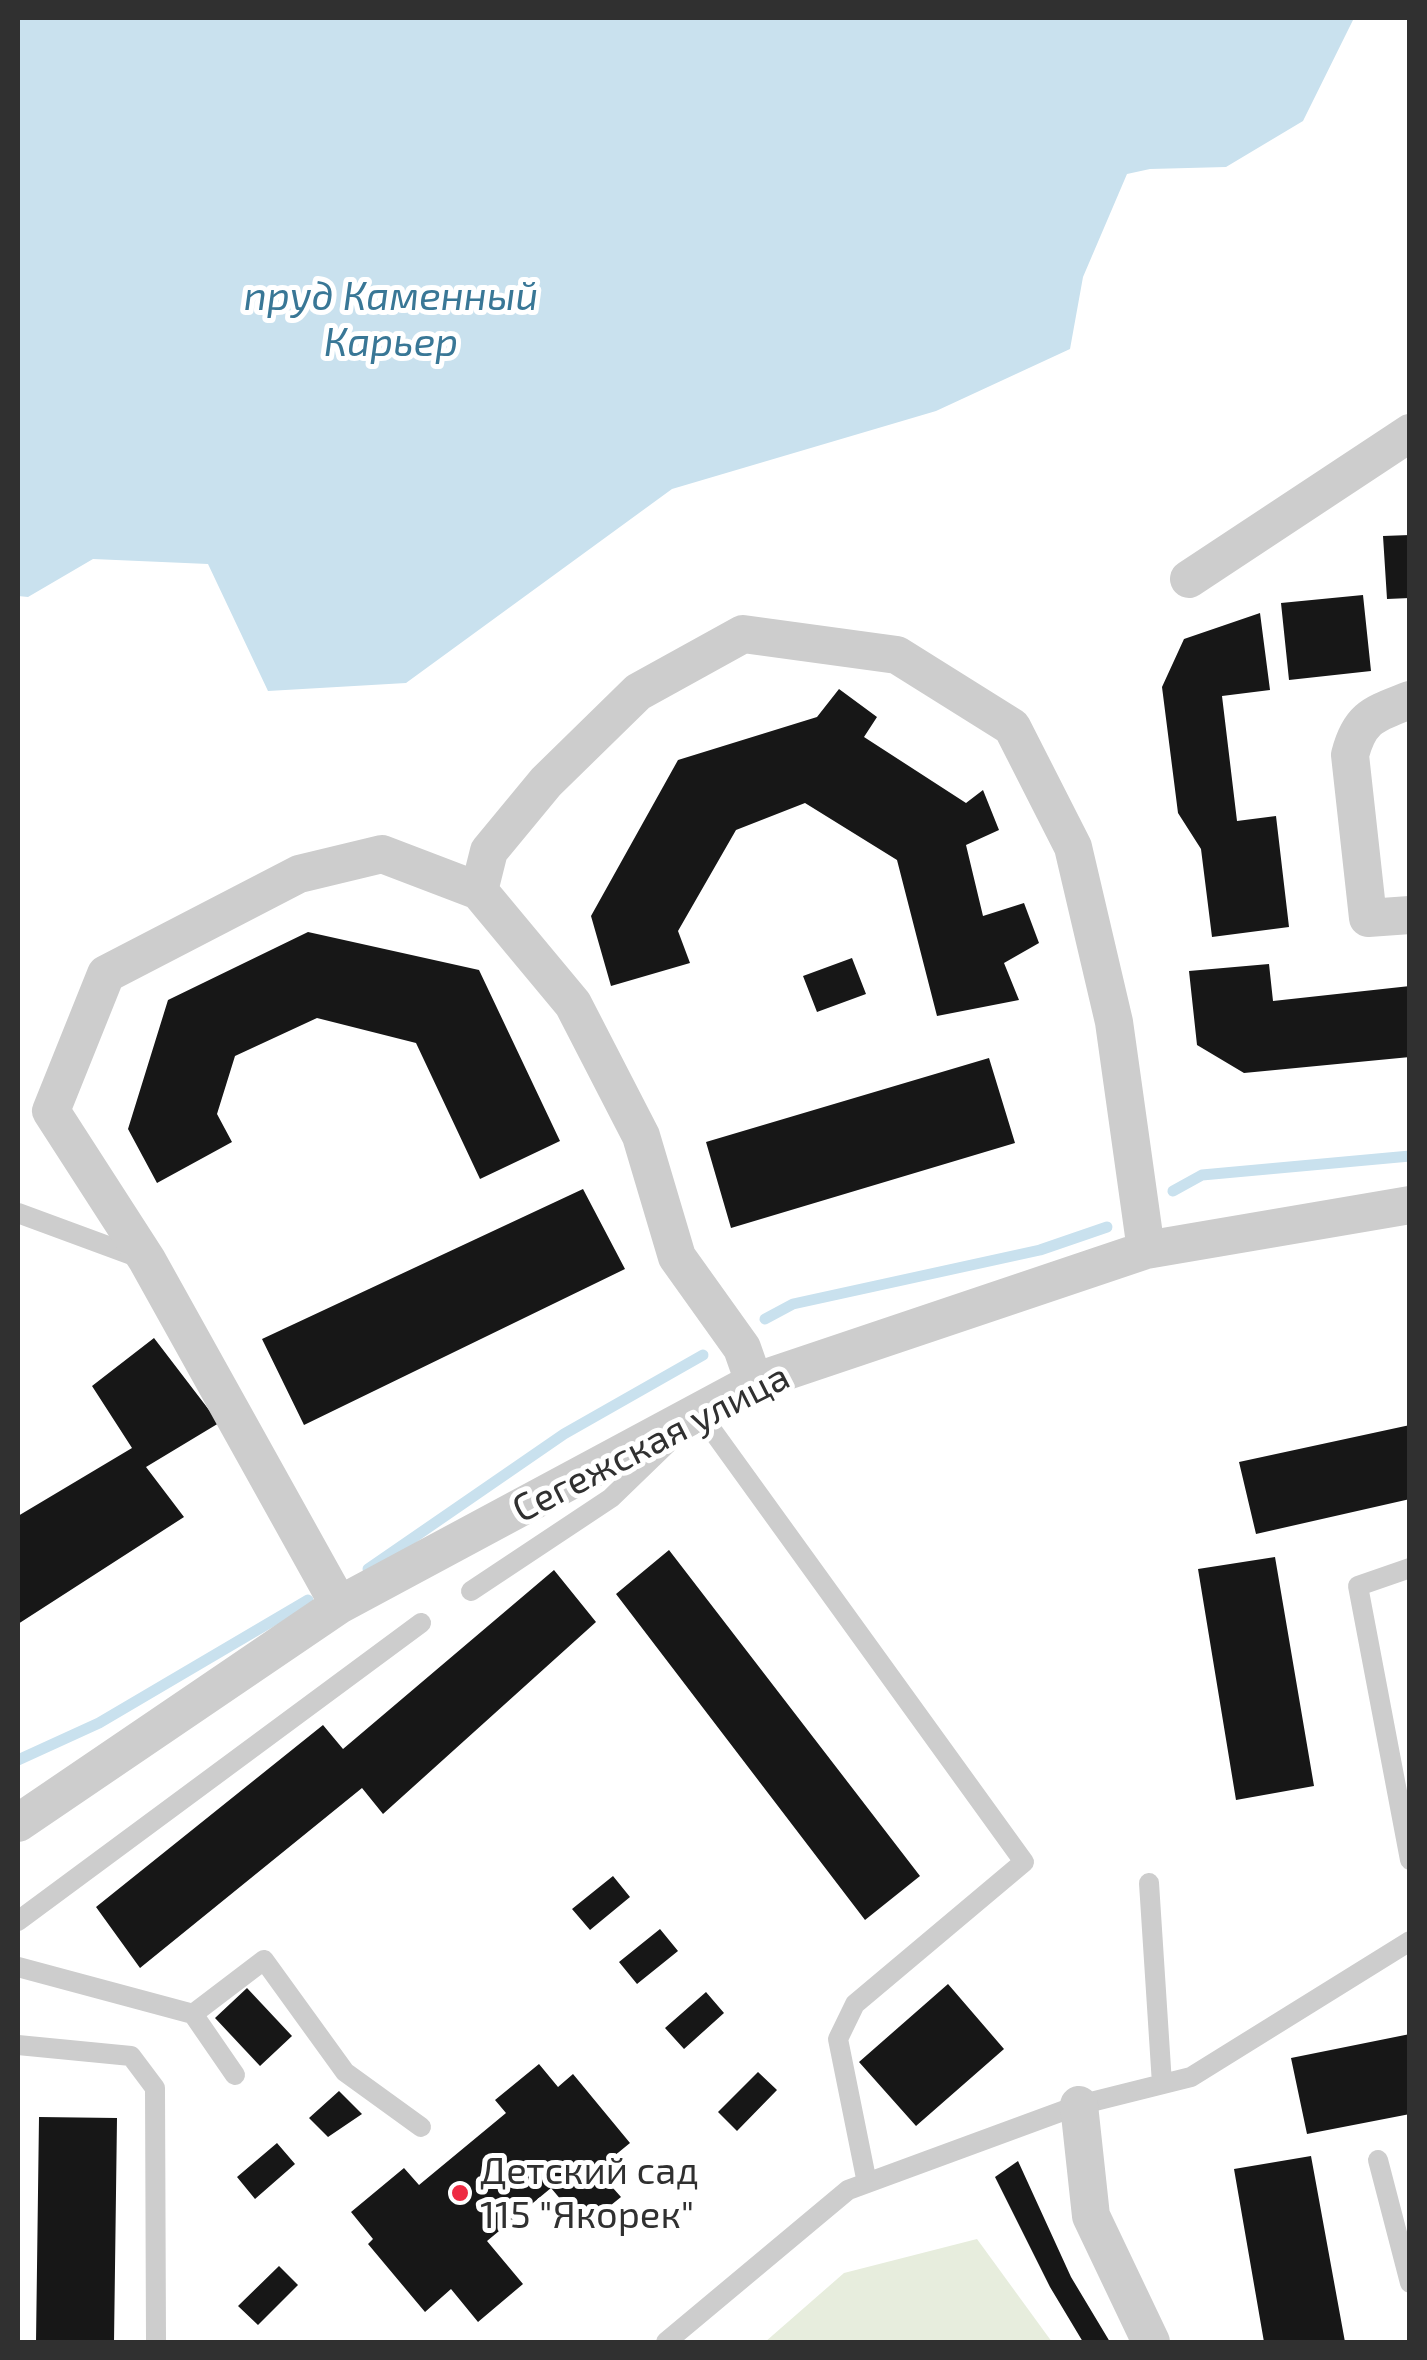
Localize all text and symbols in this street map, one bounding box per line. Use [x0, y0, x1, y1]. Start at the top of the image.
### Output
water label: пруд Каменный Карьер [244, 273, 538, 367]
street label: Сегежская улица [505, 1354, 797, 1532]
place label: Детский сад 115 "Якорек" [480, 2148, 699, 2238]
marker: Детский сад 115 "Якорек" [449, 2182, 471, 2204]

